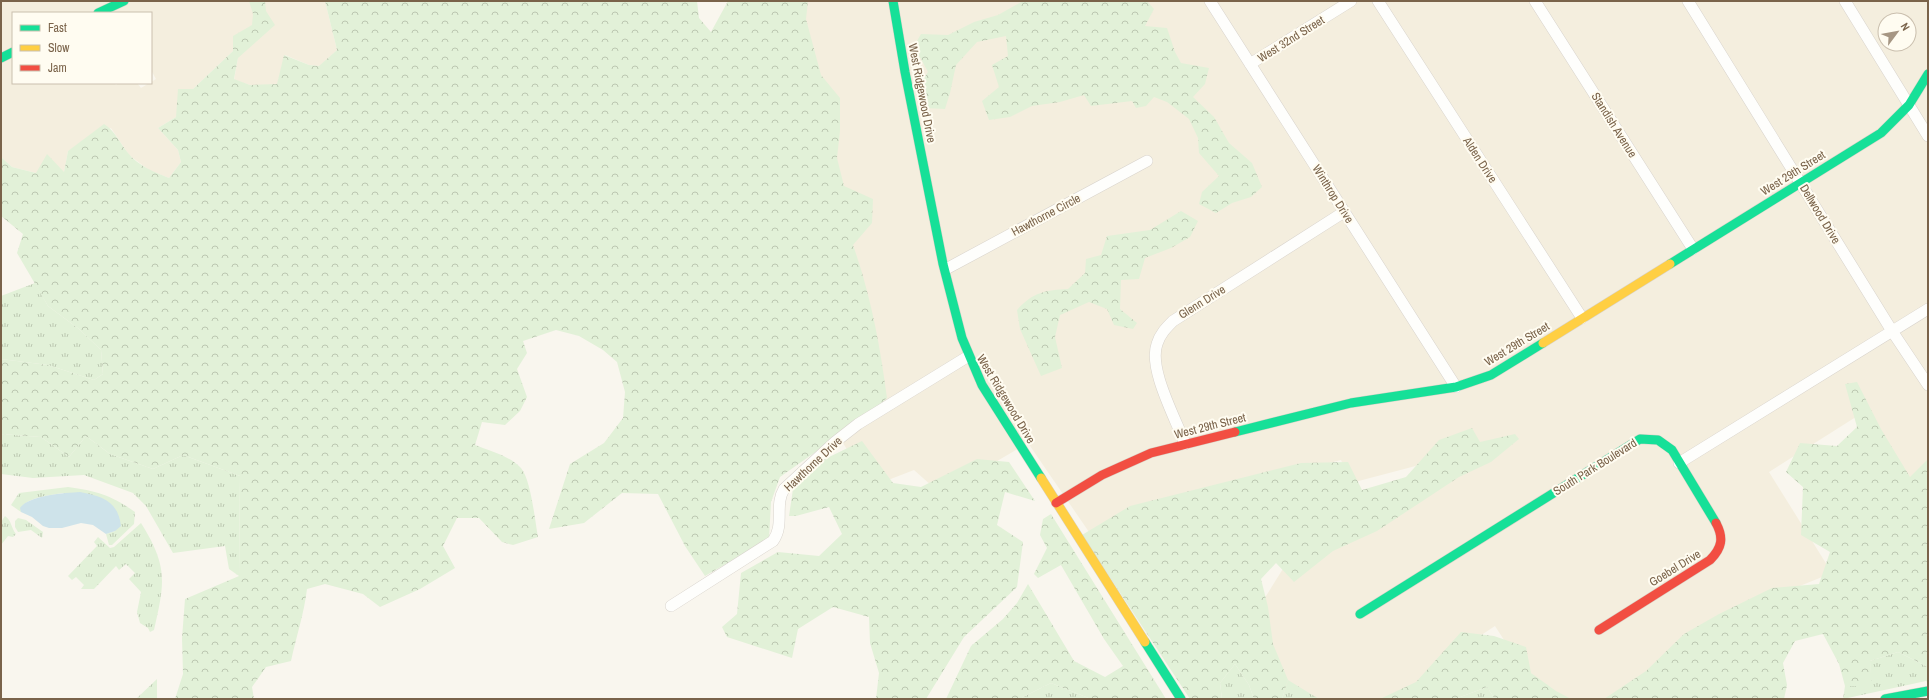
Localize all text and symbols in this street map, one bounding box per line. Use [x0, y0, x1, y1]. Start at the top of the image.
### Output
legend [12, 12, 152, 84]
street label: West 32nd Street [1255, 12, 1328, 66]
north arrow [1877, 12, 1917, 52]
text: Fast [48, 20, 67, 36]
text: N [1898, 20, 1913, 33]
text: Slow [48, 40, 70, 56]
street label: West Ridgewood Drive [905, 42, 939, 144]
text: Jam [48, 60, 67, 76]
street label: Standish Avenue [1588, 89, 1640, 161]
street label: Alden Drive [1459, 133, 1501, 186]
street label: West 29th Street [1758, 147, 1828, 199]
street label: Winthrop Drive [1309, 162, 1357, 226]
street label: Dellwood Drive [1796, 181, 1844, 247]
street label: Hawthorne Circle [1009, 190, 1083, 240]
street label: Glenn Drive [1175, 281, 1229, 323]
street label: West 29th Street [1482, 318, 1553, 370]
street label: West Ridgewood Drive [973, 352, 1039, 446]
street label: West 29th Street [1173, 409, 1248, 443]
street label: Hawthorne Drive [781, 433, 845, 495]
street label: South Park Boulevard [1550, 435, 1640, 499]
street label: Goebel Drive [1646, 546, 1704, 590]

